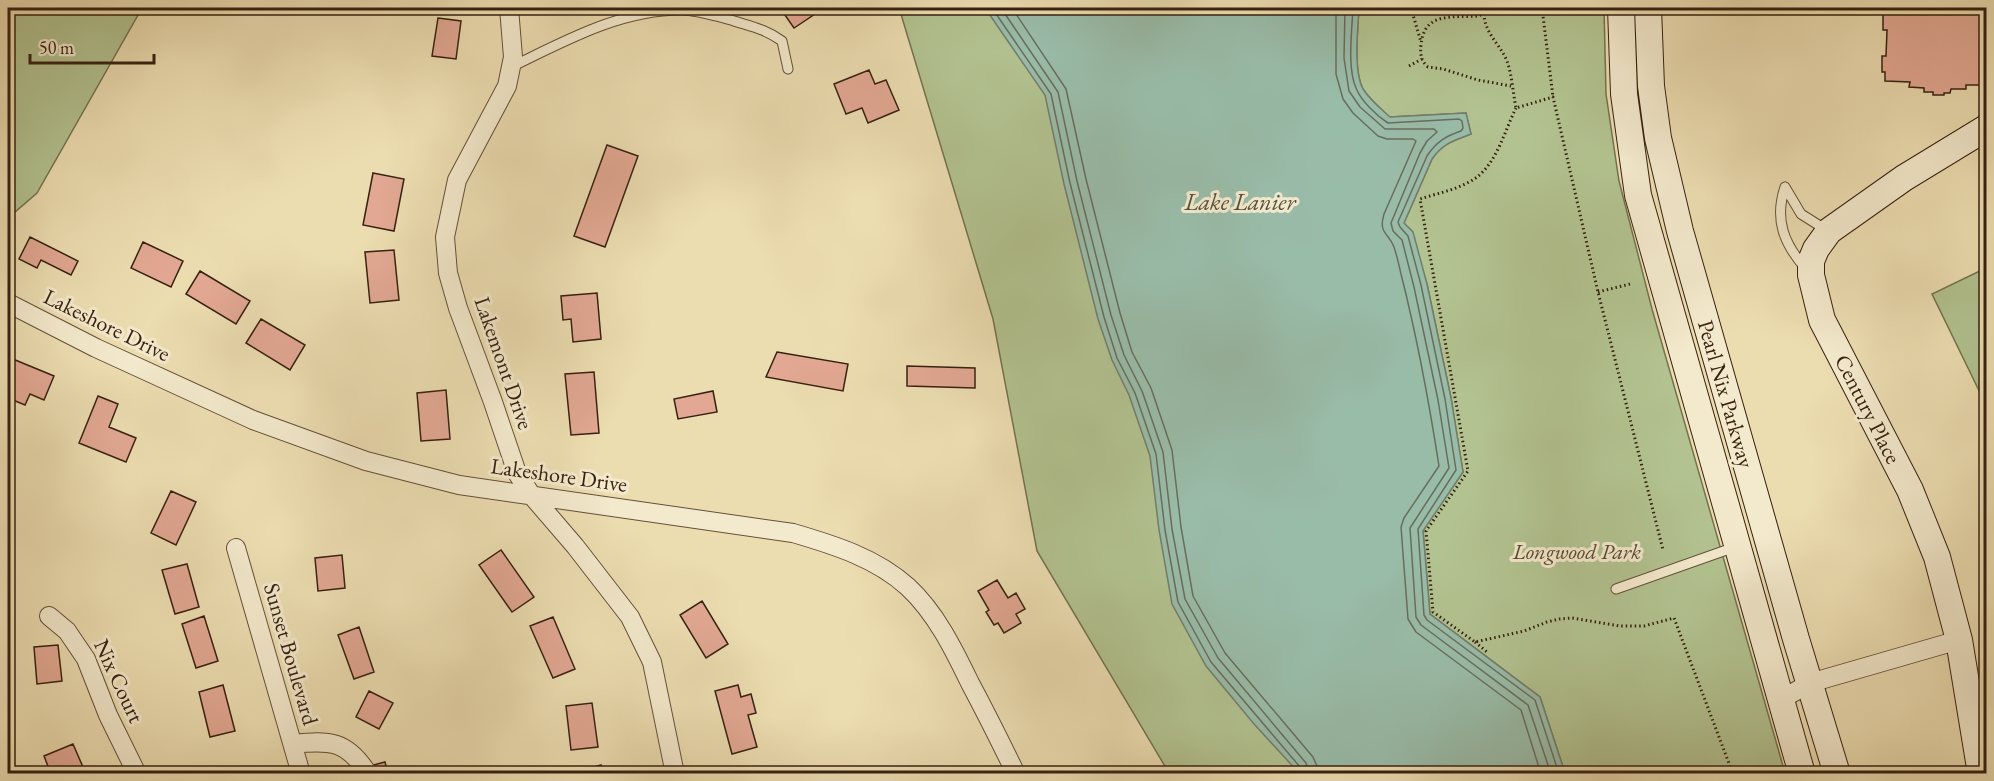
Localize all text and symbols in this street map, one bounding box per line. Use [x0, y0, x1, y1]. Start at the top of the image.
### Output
scale bar [30, 27, 154, 65]
text: 50 m [39, 36, 74, 59]
water label: Lake Lanier [1184, 186, 1297, 217]
street label: Lakeshore Drive [39, 282, 175, 368]
street label: Lakemont Drive [468, 293, 540, 434]
street label: Pearl Nix Parkway [1691, 317, 1761, 472]
street label: Century Place [1828, 349, 1908, 469]
street label: Lakeshore Drive [489, 451, 629, 499]
park label: Longwood Park [1512, 537, 1641, 566]
street label: Sunset Boulevard [257, 580, 325, 729]
street label: Nix Court [87, 635, 151, 728]

